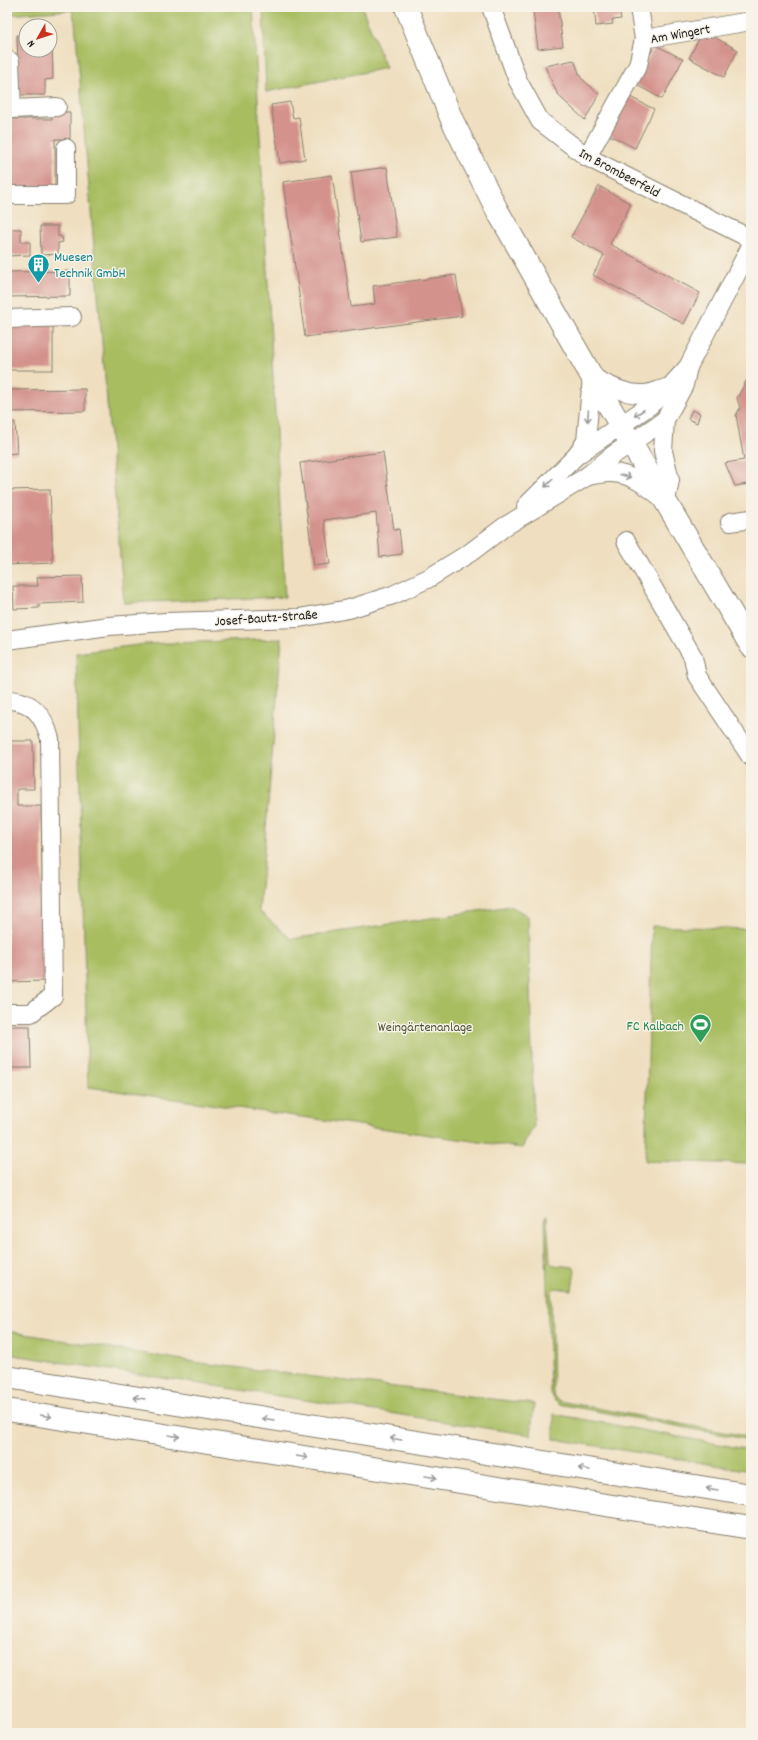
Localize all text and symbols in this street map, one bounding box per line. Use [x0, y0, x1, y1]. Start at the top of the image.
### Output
north arrow [18, 18, 58, 58]
street label: Am Wingert [649, 20, 712, 50]
text: N [24, 35, 40, 50]
street label: Im Brombeerfeld [575, 144, 663, 204]
place label: Muesen Technik GmbH [54, 248, 126, 284]
building icon: Muesen Technik GmbH [26, 251, 52, 284]
one-way arrow [585, 409, 592, 422]
one-way arrow [633, 409, 645, 417]
one-way arrow [618, 473, 631, 480]
one-way arrow [544, 478, 554, 488]
street label: Josef-Bautz-Straße [214, 605, 318, 633]
sports icon: FC Kalbach [687, 1012, 713, 1045]
place label: FC Kalbach [627, 1017, 684, 1037]
park label: Weingärtenanlage [378, 1018, 472, 1038]
one-way arrow [133, 1394, 146, 1402]
one-way arrow [39, 1412, 52, 1420]
one-way arrow [262, 1415, 275, 1423]
one-way arrow [167, 1432, 180, 1440]
one-way arrow [390, 1435, 403, 1443]
one-way arrow [295, 1453, 308, 1461]
one-way arrow [578, 1465, 591, 1473]
one-way arrow [424, 1473, 437, 1481]
one-way arrow [706, 1485, 719, 1493]

